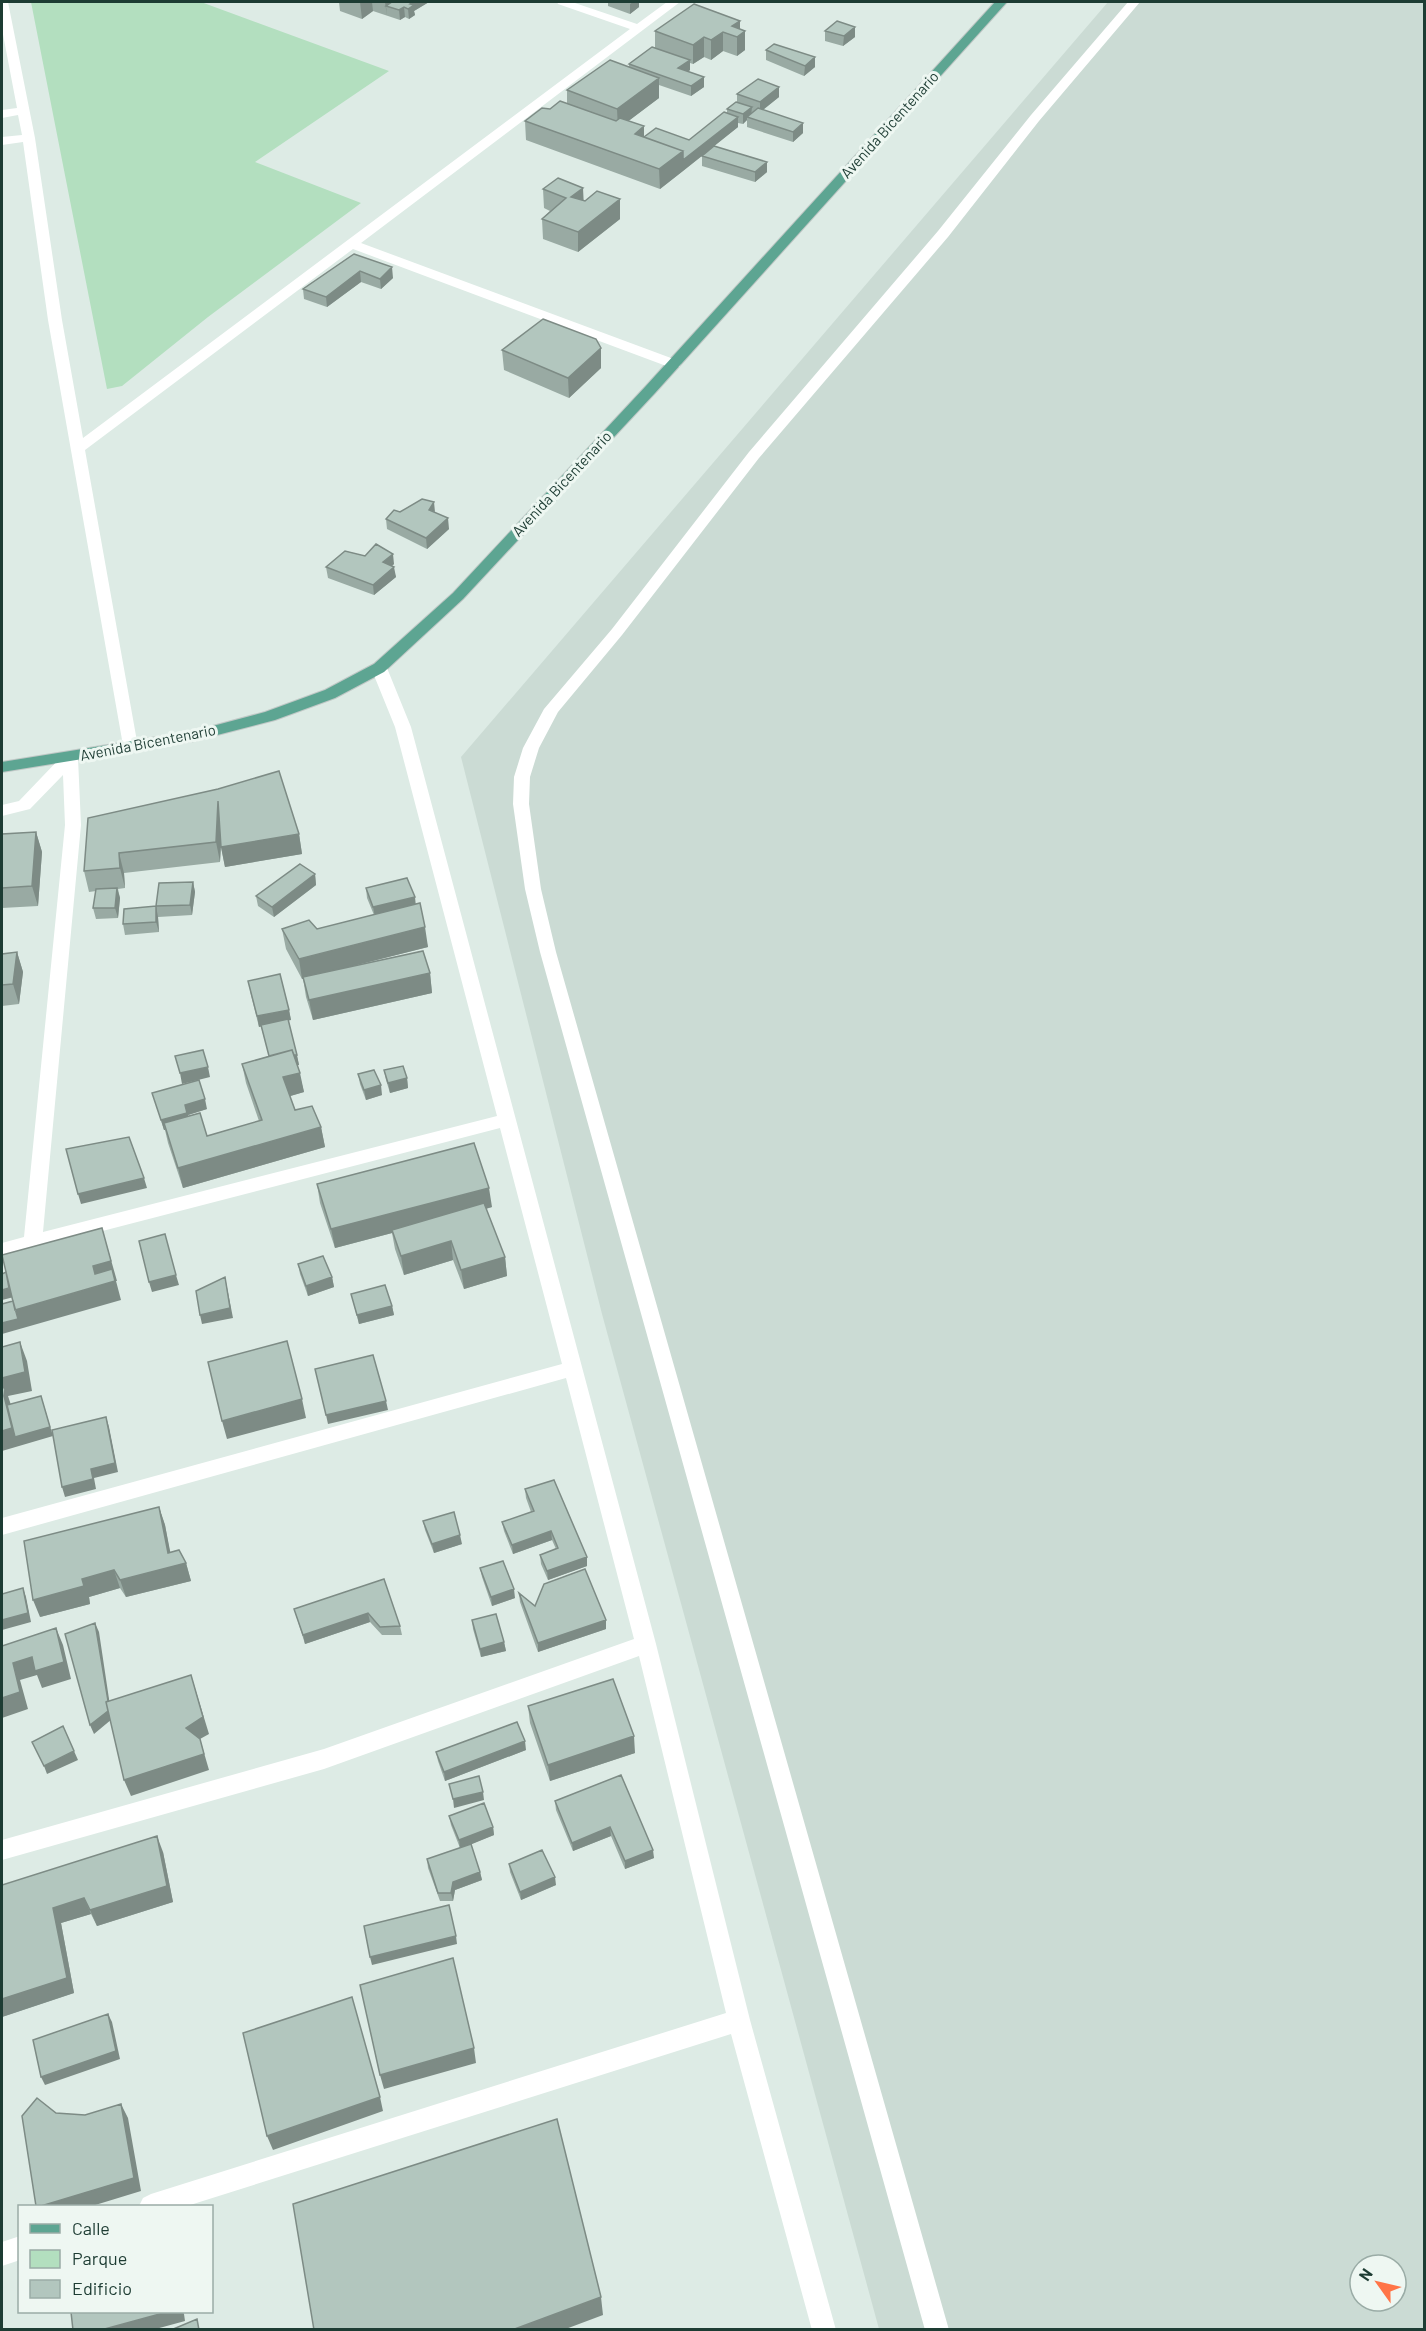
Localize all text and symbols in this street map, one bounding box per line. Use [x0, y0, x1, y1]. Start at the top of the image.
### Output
street label: Avenida Bicentenario [836, 67, 942, 182]
street label: Avenida Bicentenario [508, 427, 615, 540]
street label: Avenida Bicentenario [78, 720, 217, 764]
legend [18, 2205, 213, 2313]
text: Calle [72, 2217, 110, 2239]
text: Parque [72, 2247, 127, 2269]
north arrow [1348, 2253, 1408, 2313]
text: N [1354, 2265, 1376, 2284]
text: Edificio [72, 2277, 132, 2299]

